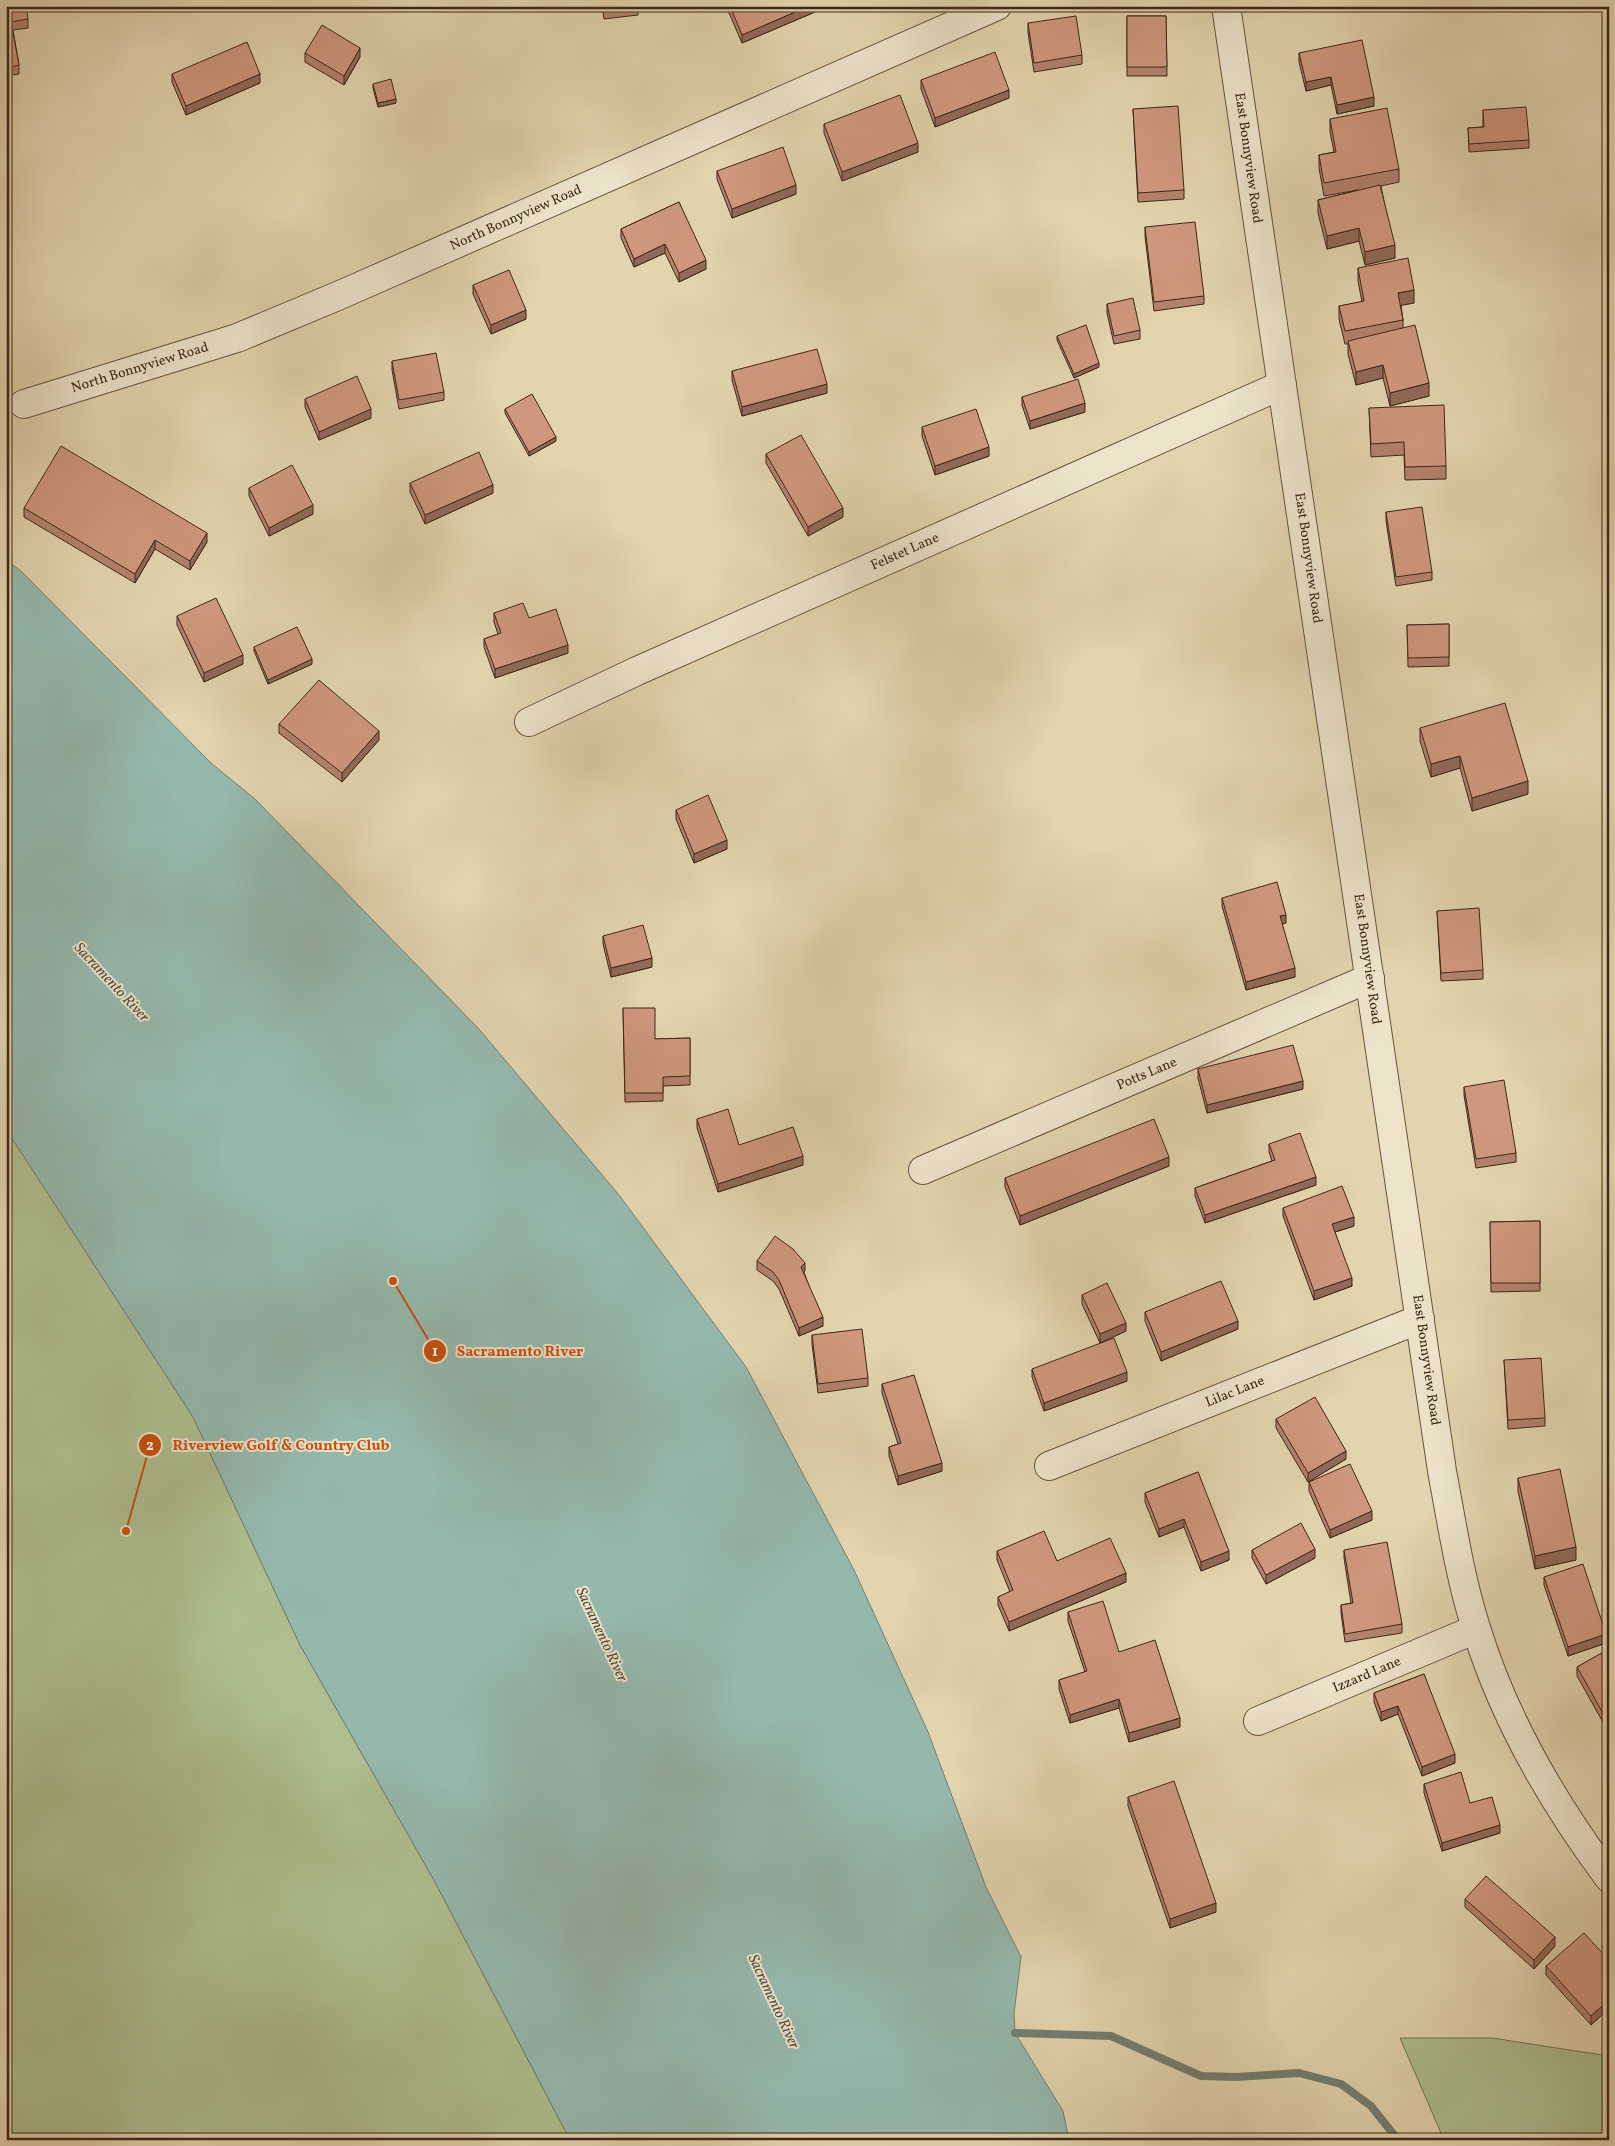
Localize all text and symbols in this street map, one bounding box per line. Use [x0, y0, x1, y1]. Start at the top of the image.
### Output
street label: East Bonnyview Road [1229, 91, 1267, 225]
street label: North Bonnyview Road [447, 180, 585, 256]
street label: North Bonnyview Road [69, 338, 211, 398]
street label: East Bonnyview Road [1289, 491, 1327, 625]
street label: Felstet Lane [868, 528, 942, 576]
street label: East Bonnyview Road [1348, 892, 1386, 1026]
water label: Sacramento River [69, 939, 154, 1028]
street label: Potts Lane [1114, 1053, 1180, 1095]
street label: East Bonnyview Road [1407, 1293, 1445, 1427]
callout: Sacramento River [422, 1336, 594, 1366]
text: 1 [432, 1342, 438, 1363]
text: Sacramento River [457, 1342, 583, 1363]
street label: Lilac Lane [1203, 1371, 1268, 1412]
callout: Riverview Golf & Country Club [138, 1430, 399, 1460]
text: 2 [146, 1436, 154, 1457]
text: Riverview Golf & Country Club [172, 1436, 390, 1457]
water label: Sacramento River [570, 1584, 632, 1686]
street label: Izzard Lane [1330, 1652, 1404, 1698]
water label: Sacramento River [742, 1951, 804, 2053]

